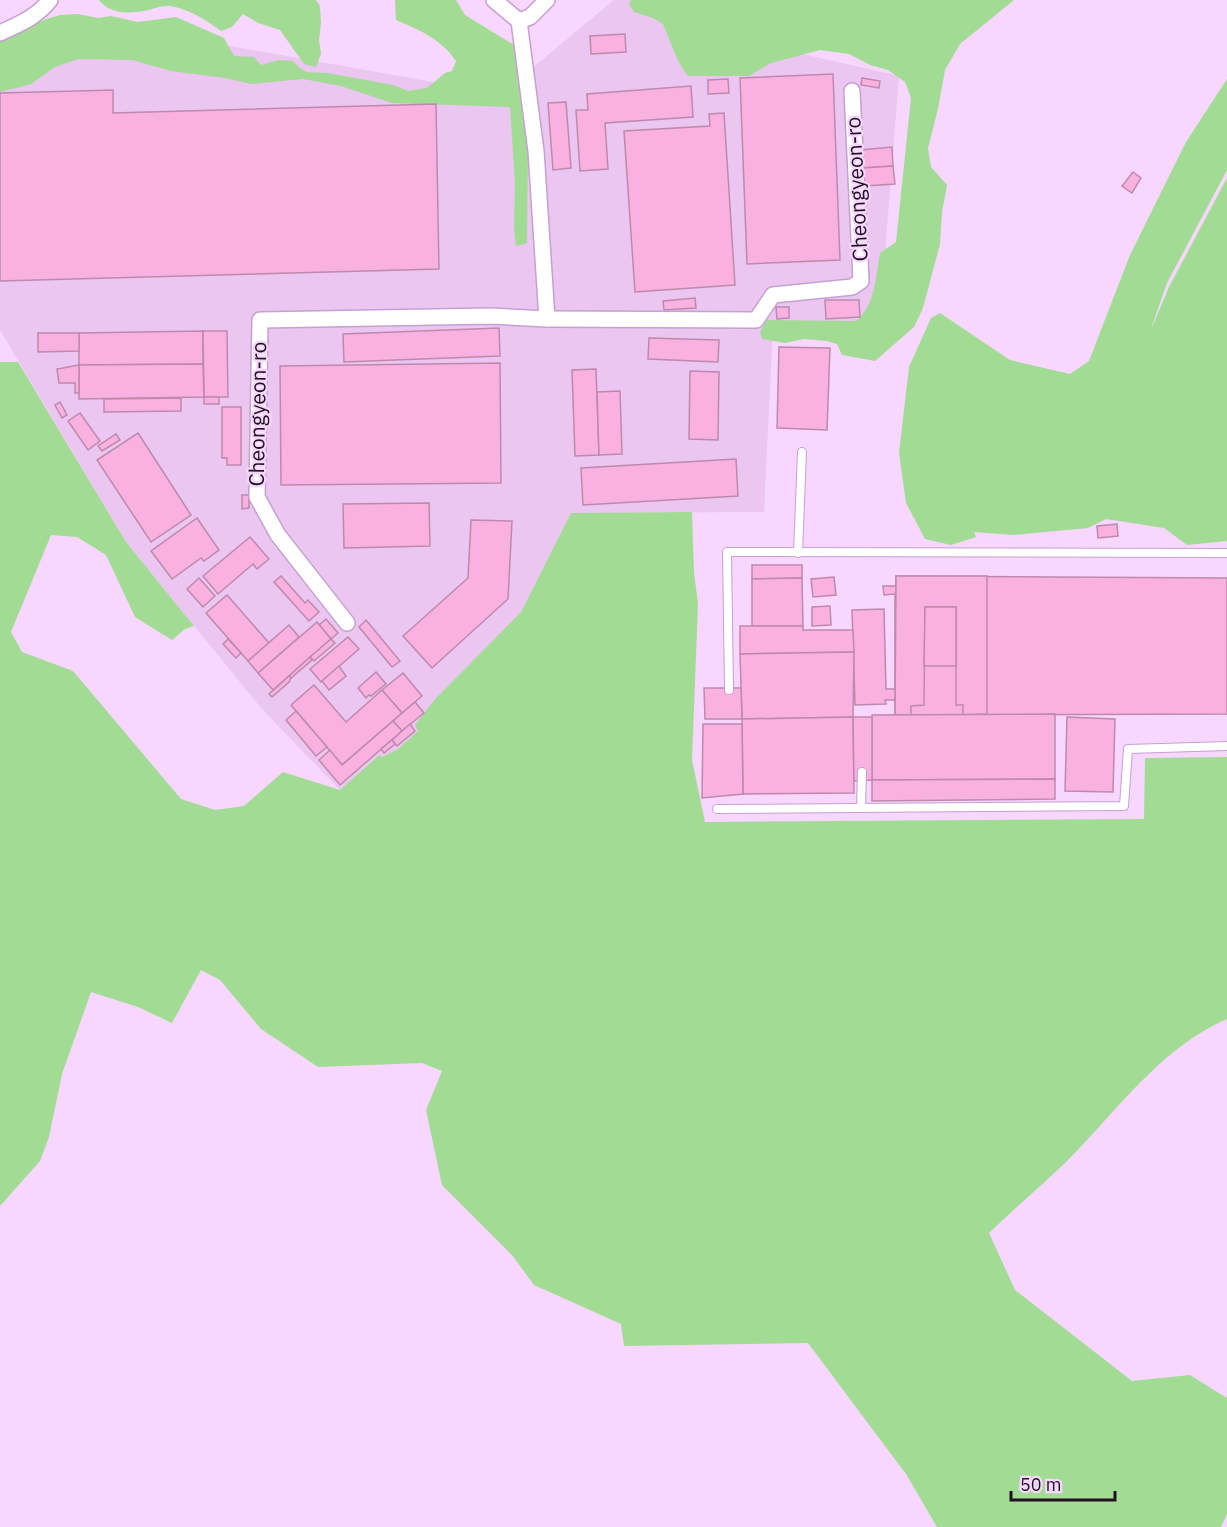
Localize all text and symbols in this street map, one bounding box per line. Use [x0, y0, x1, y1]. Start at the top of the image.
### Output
street label: Cheongyeon-ro [838, 116, 874, 262]
street label: Cheongyeon-ro [242, 341, 272, 487]
scale bar [1011, 1464, 1114, 1502]
text: 50 m [1020, 1473, 1062, 1496]

